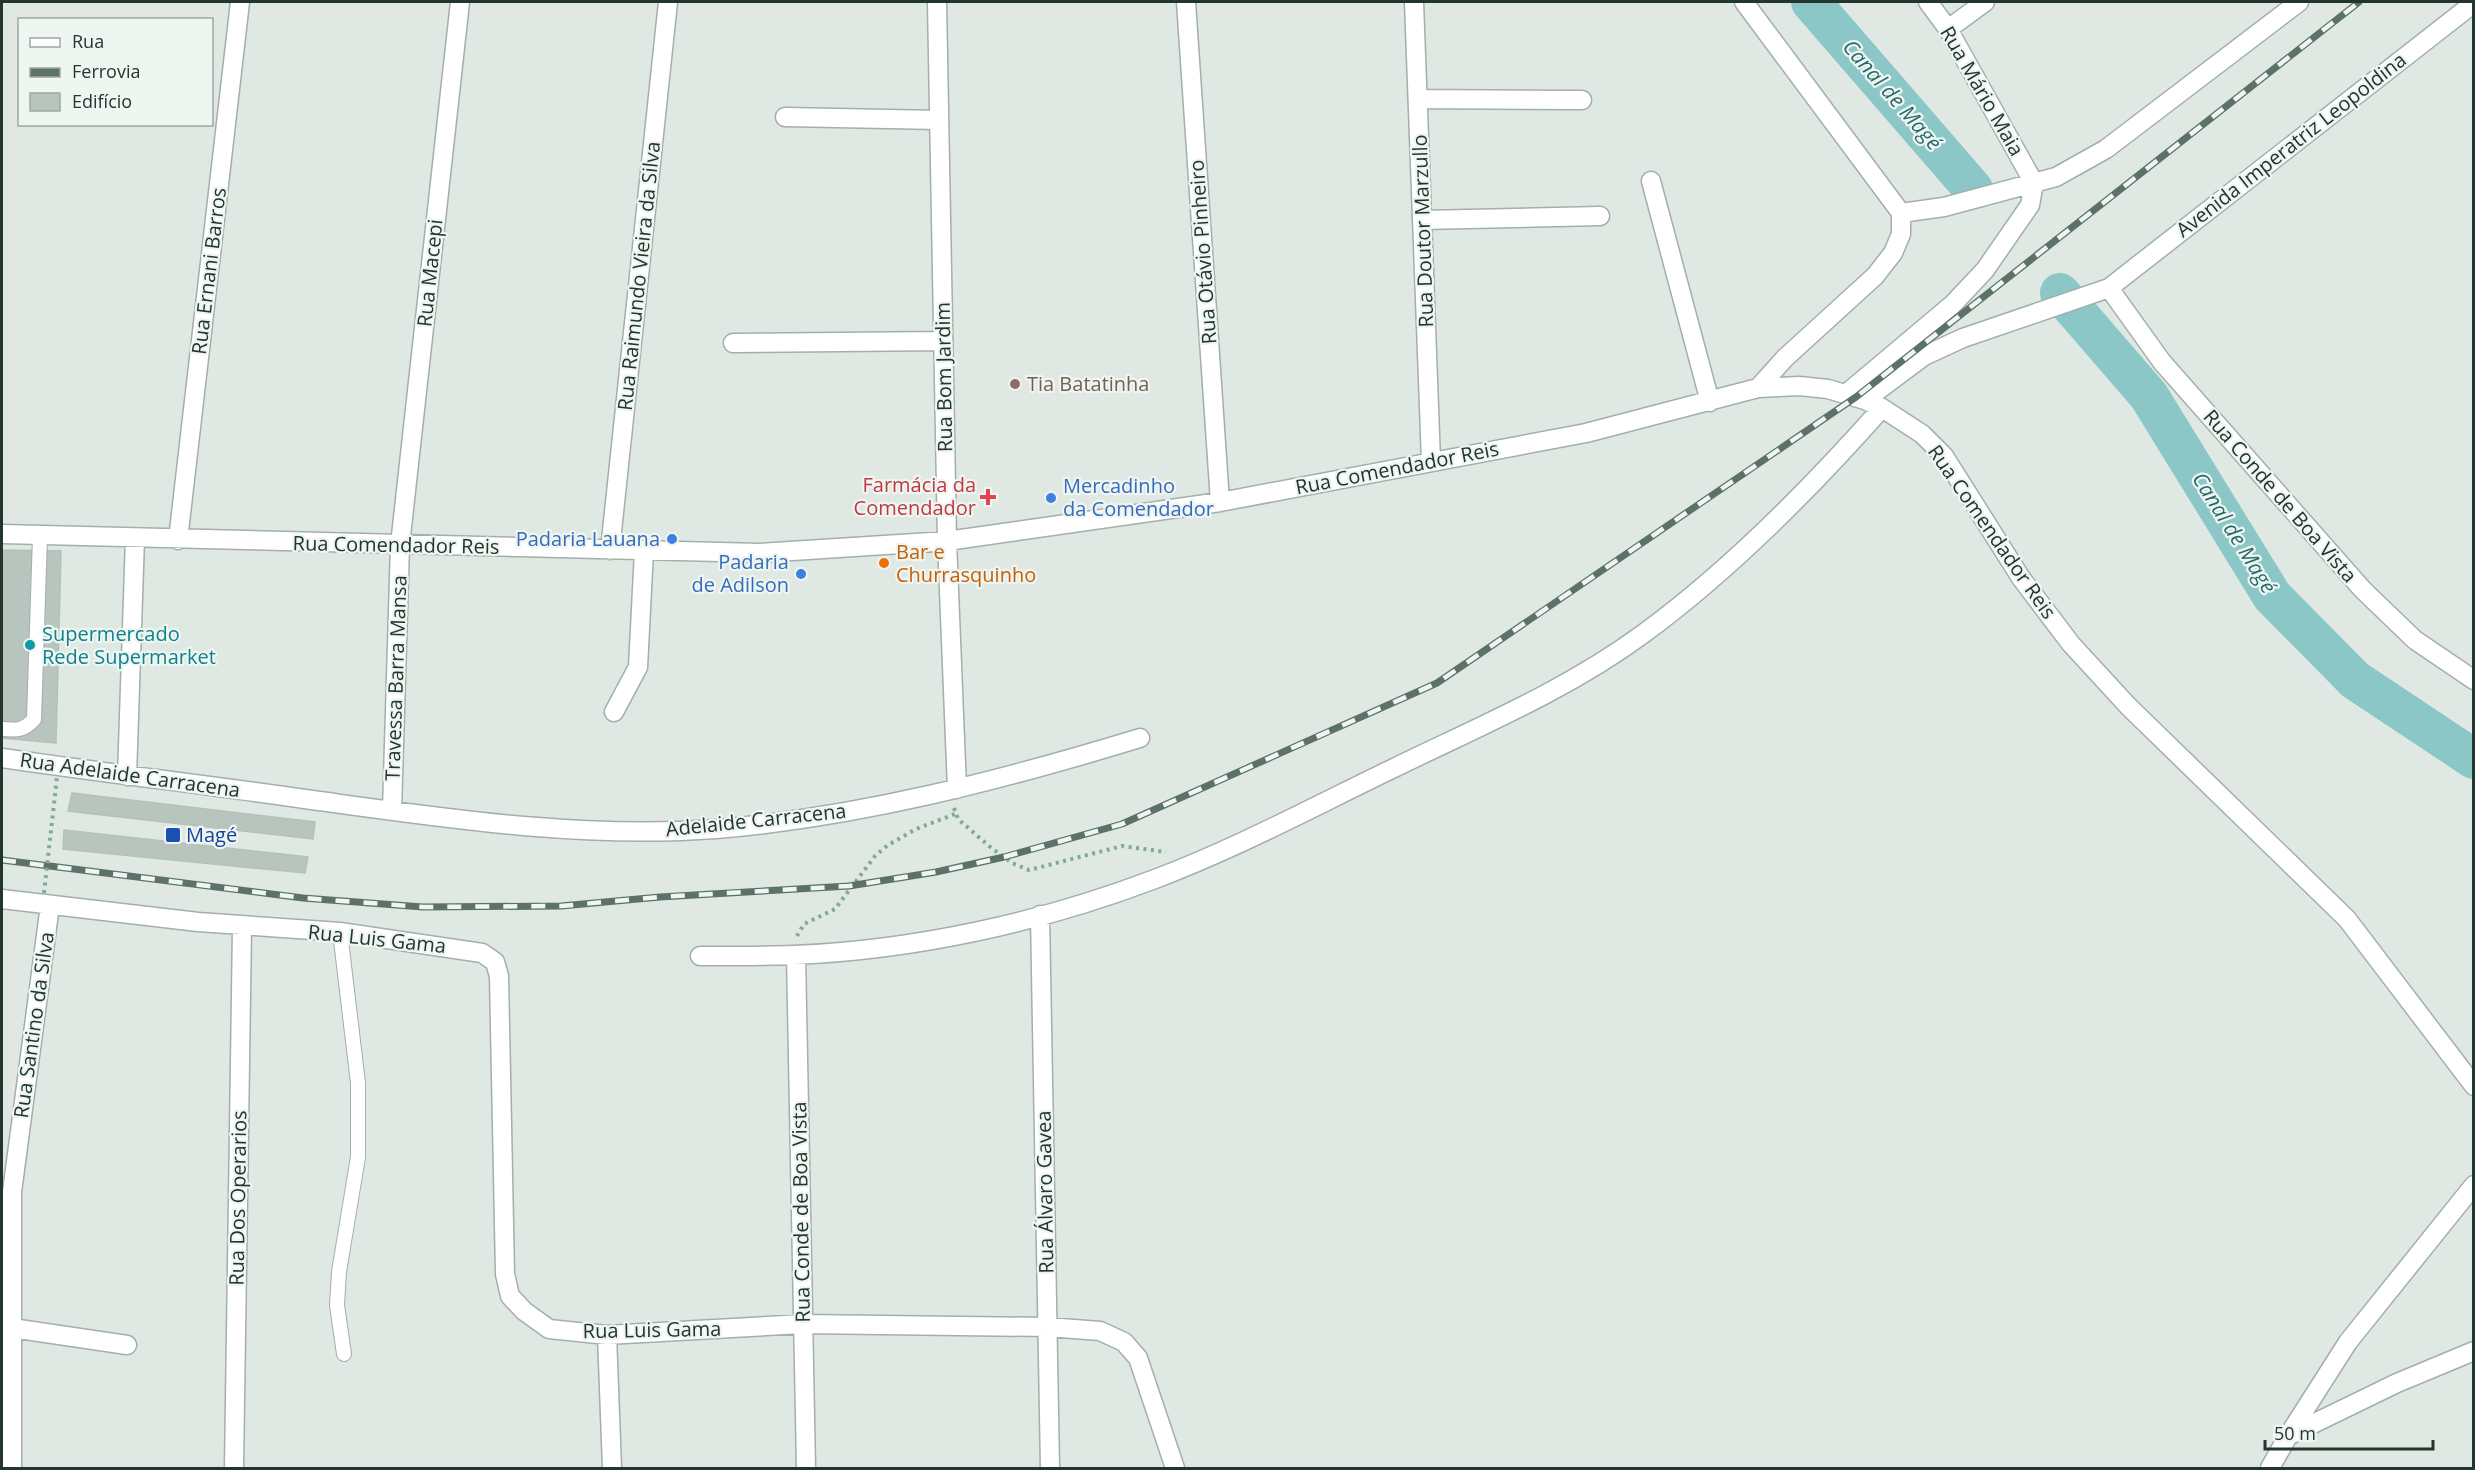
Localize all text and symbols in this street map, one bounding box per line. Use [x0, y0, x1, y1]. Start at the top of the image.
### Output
legend [18, 18, 213, 126]
street label: Rua Mário Maia [1934, 21, 2031, 161]
text: Rua [72, 29, 104, 53]
water label: Canal de Magé [1837, 33, 1949, 156]
street label: Avenida Imperatriz Leopoldina [2170, 46, 2411, 243]
text: Ferrovia [72, 59, 140, 83]
text: Edifício [72, 89, 132, 113]
street label: Rua Doutor Marzullo [1406, 134, 1439, 328]
street label: Rua Raimundo Vieira da Silva [611, 140, 666, 412]
street label: Rua Otávio Pinheiro [1183, 159, 1222, 345]
street label: Rua Ernani Barros [185, 186, 232, 356]
street label: Rua Macepi [410, 218, 449, 328]
street label: Rua Bom Jardim [929, 302, 958, 452]
place label: Tia Batatinha [1027, 370, 1149, 397]
marker: Tia Batatinha [1008, 377, 1022, 391]
street label: Rua Conde de Boa Vista [2198, 403, 2363, 588]
street label: Rua Comendador Reis [1293, 435, 1501, 500]
street label: Rua Comendador Reis [1922, 439, 2063, 624]
water label: Canal de Magé [2186, 467, 2284, 599]
place label: Farmácia da Comendador [854, 471, 976, 521]
place label: Mercadinho da Comendador [1063, 472, 1214, 522]
marker: Farmácia da Comendador [981, 490, 995, 504]
marker: Mercadinho da Comendador [1044, 491, 1058, 505]
place label: Padaria Lauana [516, 525, 660, 552]
street label: Rua Comendador Reis [292, 529, 500, 560]
marker: Padaria Lauana [665, 532, 679, 546]
place label: Bar e Churrasquinho [896, 538, 1036, 588]
place label: Padaria de Adilson [692, 548, 789, 598]
marker: Bar e Churrasquinho [877, 556, 891, 570]
marker: Padaria de Adilson [794, 567, 808, 581]
street label: Travessa Barra Mansa [378, 575, 413, 781]
place label: Supermercado Rede Supermarket [42, 620, 216, 670]
marker: Supermercado Rede Supermarket [23, 638, 37, 652]
street label: Rua Adelaide Carracena [18, 746, 242, 803]
street label: Adelaide Carracena [664, 797, 848, 842]
place label: Magé [186, 821, 237, 848]
marker: Magé [164, 826, 182, 844]
street label: Rua Luis Gama [307, 918, 447, 959]
street label: Rua Santino da Silva [7, 930, 60, 1120]
street label: Rua Conde de Boa Vista [785, 1101, 816, 1323]
street label: Rua Dos Operarios [222, 1110, 253, 1286]
street label: Rua Álvaro Gavea [1030, 1110, 1059, 1274]
street label: Rua Luis Gama [582, 1315, 722, 1344]
scale bar [2265, 1413, 2433, 1451]
text: 50 m [2274, 1421, 2316, 1445]

